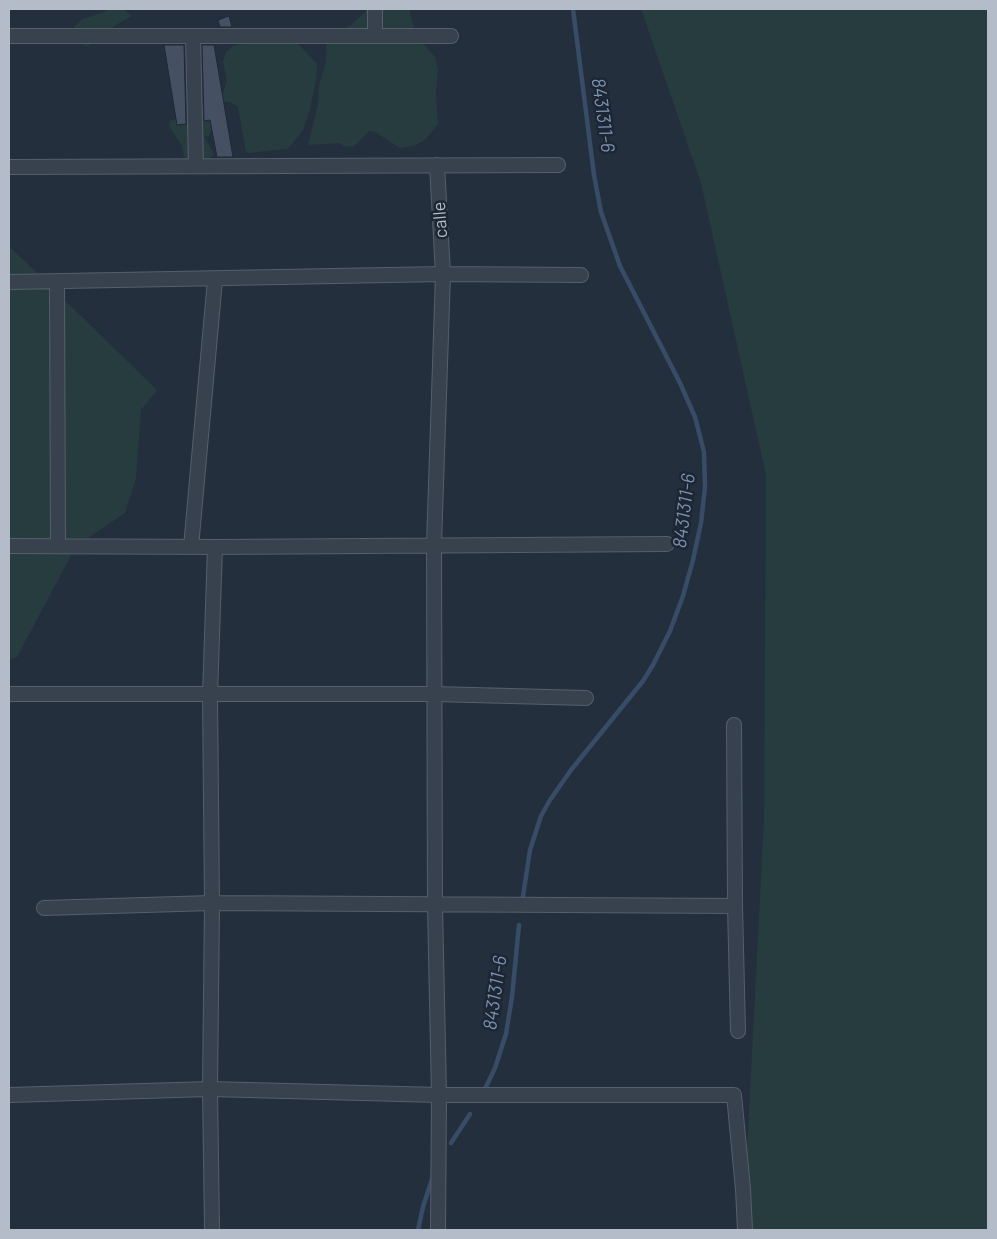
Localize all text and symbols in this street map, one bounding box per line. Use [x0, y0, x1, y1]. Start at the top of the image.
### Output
water label: 8431311-6 [587, 76, 619, 154]
street label: calle [428, 201, 452, 239]
water label: 8431311-6 [668, 473, 700, 549]
water label: 8431311-6 [479, 954, 511, 1032]

